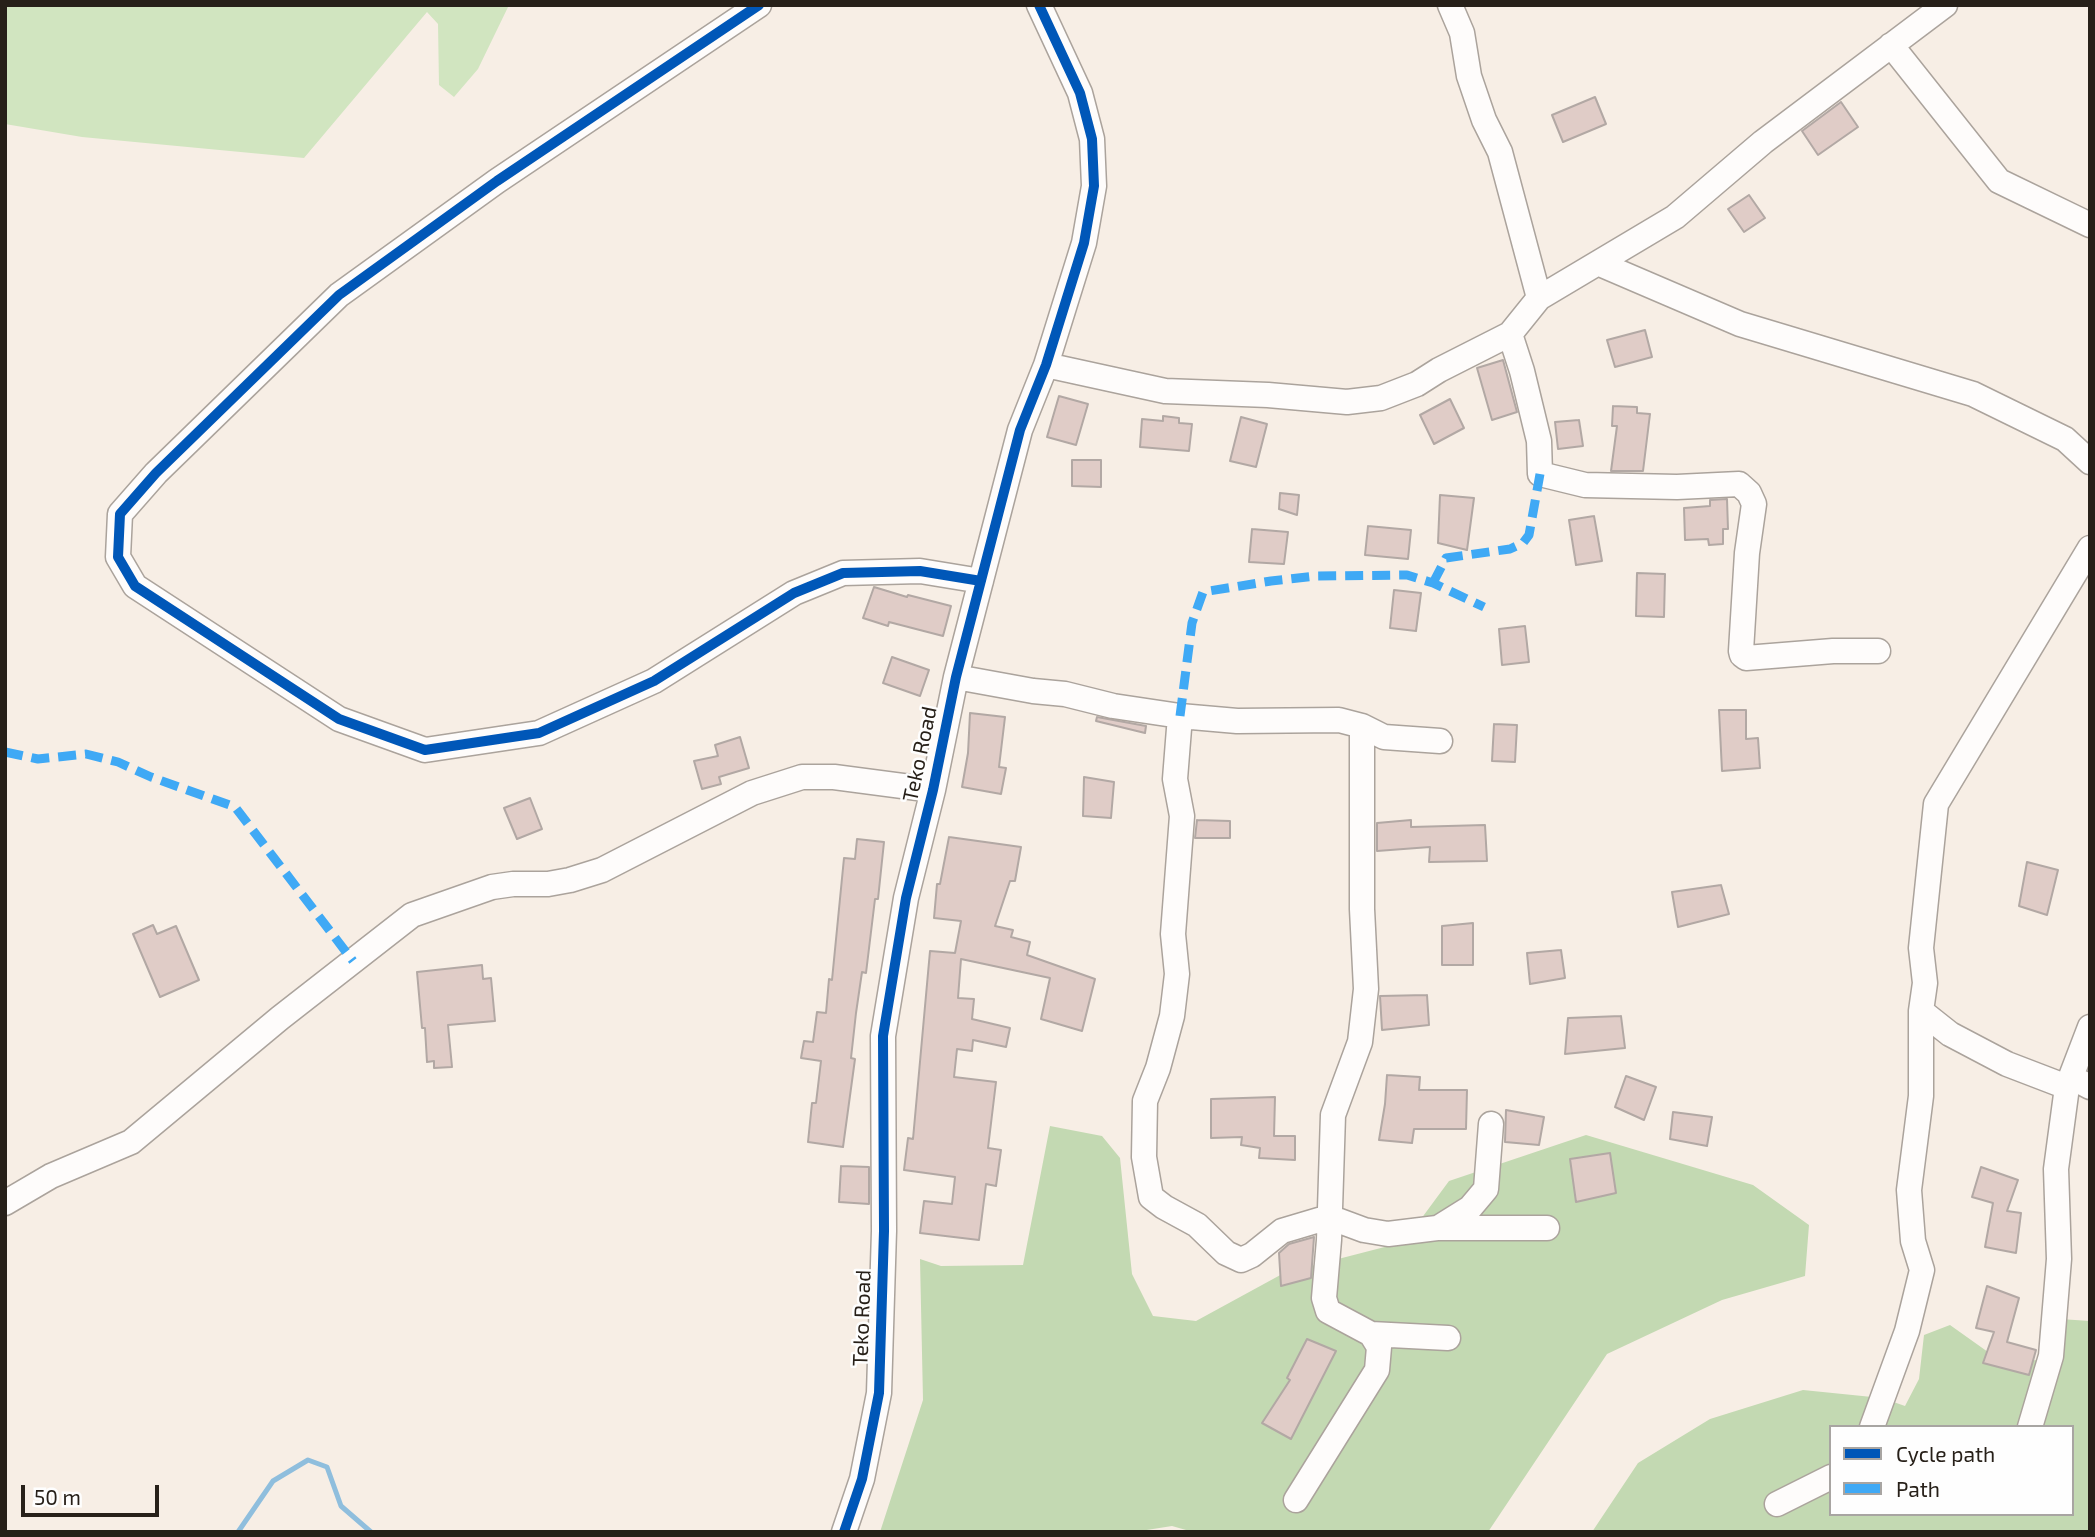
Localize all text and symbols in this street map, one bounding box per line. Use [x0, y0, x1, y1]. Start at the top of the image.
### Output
street label: Teko Road [898, 704, 942, 804]
street label: Teko Road [848, 1269, 876, 1367]
legend [1829, 1425, 2074, 1516]
text: Cycle path [1896, 1441, 1995, 1466]
scale bar [24, 1470, 163, 1514]
text: Path [1896, 1476, 1940, 1501]
text: 50 m [34, 1484, 81, 1509]

